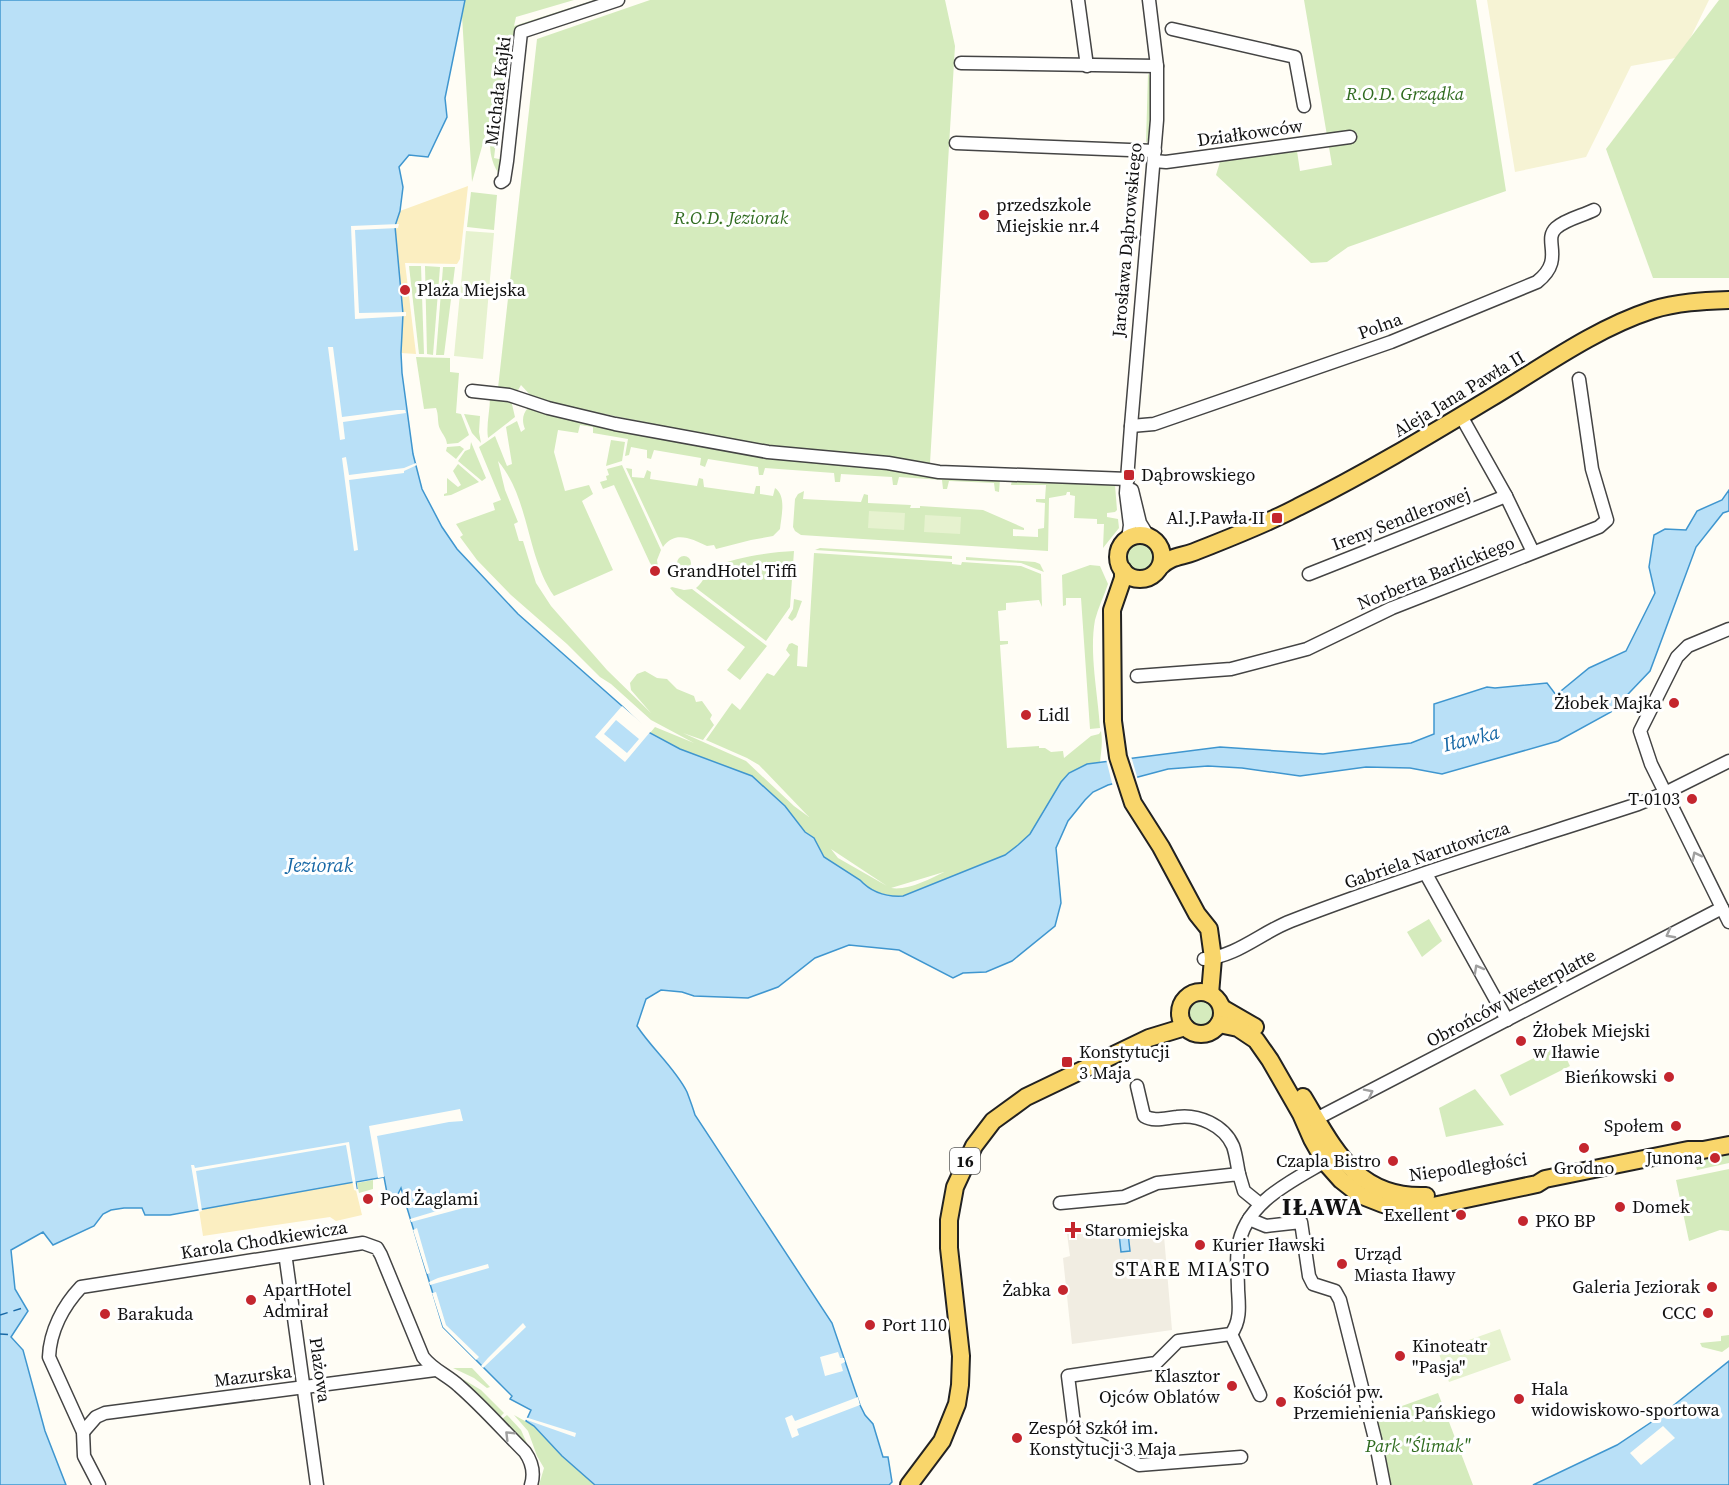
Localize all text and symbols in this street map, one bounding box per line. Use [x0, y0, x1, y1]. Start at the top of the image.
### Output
street label: Michała Kajki [478, 35, 517, 147]
park label: R.O.D. Grządka [1345, 81, 1465, 106]
street label: Działkowców [1196, 113, 1304, 152]
street label: Jarosława Dąbrowskiego [1105, 141, 1147, 339]
place label: przedszkole Miejskie nr.4 [996, 192, 1099, 238]
park label: R.O.D. Jeziorak [673, 205, 789, 230]
marker: przedszkole Miejskie nr.4 [977, 208, 991, 222]
place label: Plaża Miejska [417, 277, 527, 302]
marker: Plaża Miejska [398, 283, 412, 297]
street label: Polna [1354, 306, 1406, 345]
street label: Aleja Jana Pawła II [1388, 344, 1529, 443]
place label: Dąbrowskiego [1141, 462, 1255, 487]
marker: Dąbrowskiego [1122, 468, 1136, 482]
street label: Ireny Sendlerowej [1328, 481, 1473, 556]
place label: Al.J.Pawła II [1166, 505, 1265, 530]
marker: Al.J.Pawła II [1270, 511, 1284, 525]
street label: Norberta Barlickiego [1353, 530, 1518, 616]
place label: GrandHotel Tiffi [667, 558, 797, 583]
marker: GrandHotel Tiffi [648, 564, 662, 578]
place label: Żłobek Majka [1555, 690, 1663, 715]
marker: Żłobek Majka [1667, 696, 1681, 710]
place label: Lidl [1038, 702, 1070, 727]
marker: Lidl [1019, 708, 1033, 722]
water label: Iławka [1439, 717, 1503, 759]
place label: T-0103 [1628, 786, 1680, 811]
marker: T-0103 [1685, 792, 1699, 806]
street label: Gabriela Narutowicza [1341, 814, 1514, 895]
water label: Jeziorak [284, 851, 354, 879]
one-way arrow [1692, 851, 1703, 862]
one-way arrow [1665, 927, 1676, 939]
street label: Obrońców Westerplatte [1422, 942, 1600, 1053]
one-way arrow [1474, 965, 1485, 976]
place label: Żłobek Miejski w Iławie [1533, 1018, 1650, 1064]
marker: Żłobek Miejski w Iławie [1514, 1034, 1528, 1048]
place label: Konstytucji 3 Maja [1079, 1039, 1170, 1085]
marker: Konstytucji 3 Maja [1060, 1055, 1074, 1069]
place label: Bieńkowski [1564, 1064, 1657, 1089]
marker: Bieńkowski [1662, 1070, 1676, 1084]
one-way arrow [1362, 1088, 1373, 1100]
place label: Społem [1604, 1113, 1664, 1138]
marker: Społem [1669, 1119, 1683, 1133]
marker: Grodno [1577, 1141, 1591, 1155]
place label: Junona [1644, 1145, 1704, 1170]
street label: Niepodległości [1407, 1146, 1529, 1187]
road number: 16 [950, 1148, 980, 1174]
place label: Czapla Bistro [1276, 1148, 1381, 1173]
marker: Junona [1708, 1151, 1722, 1165]
marker: Czapla Bistro [1386, 1154, 1400, 1168]
place label: Grodno [1554, 1155, 1614, 1180]
place label: Pod Żaglami [380, 1186, 478, 1211]
district label: IŁAWA [1282, 1190, 1364, 1223]
marker: Pod Żaglami [361, 1192, 375, 1206]
place label: Domek [1632, 1194, 1690, 1219]
marker: Domek [1613, 1200, 1627, 1214]
place label: Exellent [1383, 1202, 1449, 1227]
marker: Exellent [1454, 1208, 1468, 1222]
place label: PKO BP [1535, 1208, 1596, 1233]
street label: Karola Chodkiewicza [179, 1214, 350, 1265]
marker: PKO BP [1516, 1214, 1530, 1228]
place label: Staromiejska [1085, 1217, 1189, 1242]
marker: Staromiejska [1066, 1223, 1080, 1237]
place label: Kurier Iławski [1212, 1232, 1325, 1257]
marker: Kurier Iławski [1193, 1238, 1207, 1252]
place label: Urząd Miasta Iławy [1354, 1241, 1456, 1287]
district label: STARE MIASTO [1115, 1255, 1271, 1283]
marker: Urząd Miasta Iławy [1335, 1257, 1349, 1271]
place label: Galeria Jeziorak [1572, 1274, 1700, 1299]
place label: ApartHotel Admirał [263, 1277, 352, 1323]
place label: Żabka [1003, 1277, 1052, 1302]
marker: Galeria Jeziorak [1705, 1280, 1719, 1294]
marker: Żabka [1056, 1283, 1070, 1297]
marker: ApartHotel Admirał [244, 1293, 258, 1307]
place label: CCC [1662, 1300, 1696, 1325]
place label: Barakuda [117, 1301, 194, 1326]
marker: CCC [1701, 1306, 1715, 1320]
marker: Barakuda [98, 1307, 112, 1321]
place label: Port 110 [882, 1312, 947, 1337]
marker: Port 110 [863, 1318, 877, 1332]
place label: Kinoteatr "Pasja" [1412, 1333, 1488, 1379]
street label: Plażowa [304, 1336, 338, 1405]
marker: Kinoteatr "Pasja" [1393, 1349, 1407, 1363]
street label: Mazurska [213, 1358, 294, 1393]
place label: Klasztor Ojców Oblatów [1099, 1363, 1220, 1409]
place label: Hala widowiskowo-sportowa [1531, 1376, 1721, 1422]
marker: Klasztor Ojców Oblatów [1225, 1379, 1239, 1393]
place label: Kościół pw. Przemienienia Pańskiego [1293, 1379, 1496, 1425]
marker: Hala widowiskowo-sportowa [1512, 1392, 1526, 1406]
marker: Kościół pw. Przemienienia Pańskiego [1274, 1395, 1288, 1409]
place label: Zespół Szkół im. Konstytucji 3 Maja [1029, 1415, 1177, 1461]
marker: Zespół Szkół im. Konstytucji 3 Maja [1010, 1431, 1024, 1445]
one-way arrow [505, 1432, 516, 1443]
park label: Park "Ślimak" [1364, 1433, 1471, 1458]

